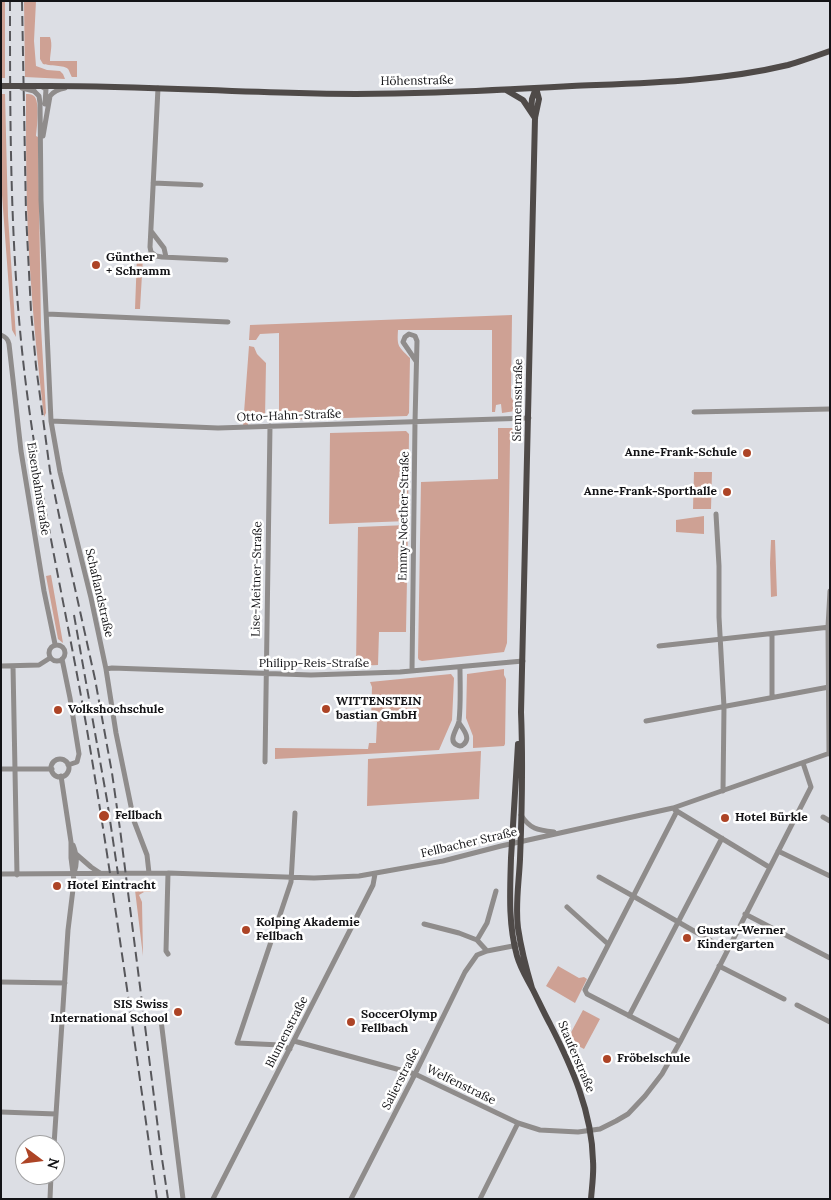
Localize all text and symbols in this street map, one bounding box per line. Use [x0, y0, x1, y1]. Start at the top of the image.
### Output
street label: Höhenstraße [380, 73, 454, 89]
place label: Günther + Schramm [106, 251, 170, 279]
marker: Günther + Schramm [90, 259, 102, 271]
street label: Siemensstraße [510, 358, 526, 442]
street label: Otto-Hahn-Straße [236, 407, 342, 425]
street label: Eisenbahnstraße [24, 441, 52, 537]
place label: Anne-Frank-Schule [625, 446, 737, 460]
marker: Anne-Frank-Schule [741, 447, 753, 459]
street label: Emmy-Noether-Straße [396, 451, 412, 581]
place label: Anne-Frank-Sporthalle [584, 485, 717, 499]
marker: Anne-Frank-Sporthalle [721, 486, 733, 498]
street label: Lise-Meitner-Straße [249, 521, 265, 637]
street label: Schaflandstraße [82, 547, 116, 639]
street label: Philipp-Reis-Straße [259, 657, 369, 671]
place label: WITTENSTEIN bastian GmbH [336, 695, 422, 723]
place label: Volkshochschule [68, 703, 164, 717]
marker: WITTENSTEIN bastian GmbH [320, 703, 332, 715]
marker: Volkshochschule [52, 704, 64, 716]
marker: Fellbach [97, 809, 111, 823]
place label: Fellbach [115, 809, 162, 823]
place label: Hotel Bürkle [735, 811, 808, 825]
marker: Hotel Bürkle [719, 812, 731, 824]
street label: Fellbacher Straße [419, 825, 519, 861]
place label: Hotel Eintracht [67, 879, 156, 893]
marker: Hotel Eintracht [51, 880, 63, 892]
place label: Kolping Akademie Fellbach [256, 916, 360, 944]
marker: Kolping Akademie Fellbach [240, 924, 252, 936]
place label: Gustav-Werner Kindergarten [697, 924, 785, 952]
marker: Gustav-Werner Kindergarten [681, 932, 693, 944]
street label: Blumenstraße [263, 994, 311, 1070]
place label: SIS Swiss International School [50, 998, 168, 1026]
marker: SIS Swiss International School [172, 1006, 184, 1018]
place label: SoccerOlymp Fellbach [361, 1008, 437, 1036]
marker: SoccerOlymp Fellbach [345, 1016, 357, 1028]
street label: Stauferstraße [554, 1019, 598, 1095]
street label: Salierstraße [379, 1046, 423, 1112]
place label: Fröbelschule [617, 1052, 690, 1066]
marker: Fröbelschule [601, 1053, 613, 1065]
street label: Welfenstraße [424, 1062, 498, 1108]
north arrow [15, 1135, 65, 1185]
text: N [43, 1156, 64, 1171]

